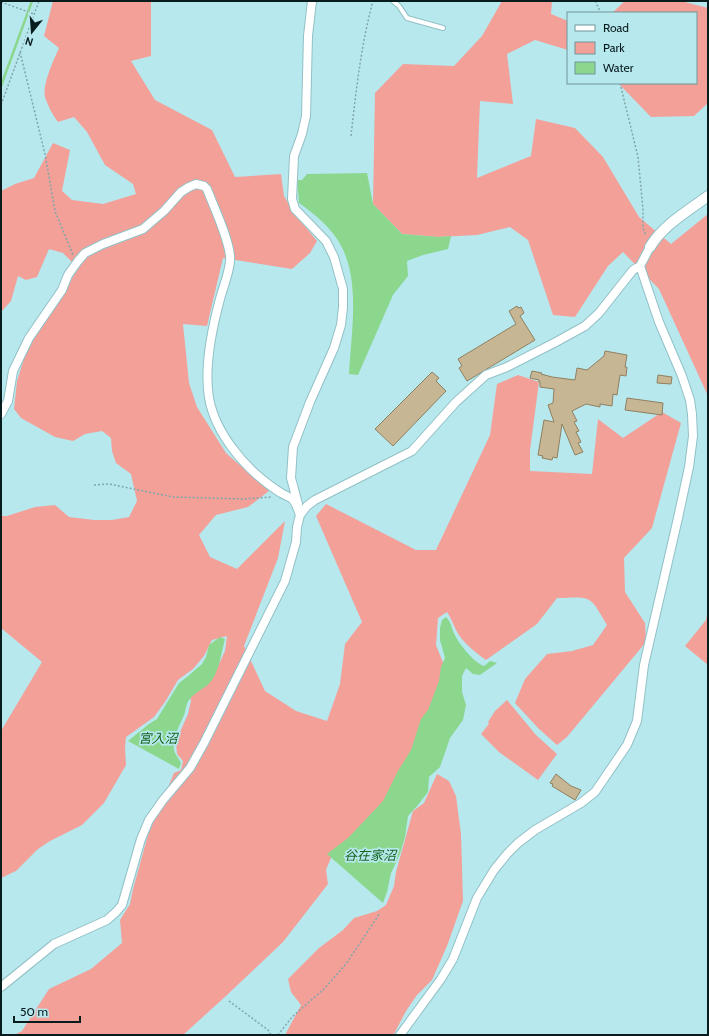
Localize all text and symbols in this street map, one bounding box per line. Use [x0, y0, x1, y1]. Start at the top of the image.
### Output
north arrow [12, 12, 52, 52]
legend [567, 12, 697, 84]
text: Road [603, 20, 629, 35]
text: N [23, 34, 35, 49]
text: Park [603, 40, 625, 55]
text: Water [603, 60, 634, 75]
water label: 宮入沼 [138, 730, 179, 746]
water label: 谷在家沼 [344, 847, 398, 863]
scale bar [14, 998, 80, 1024]
text: 50 m [20, 1004, 48, 1019]

